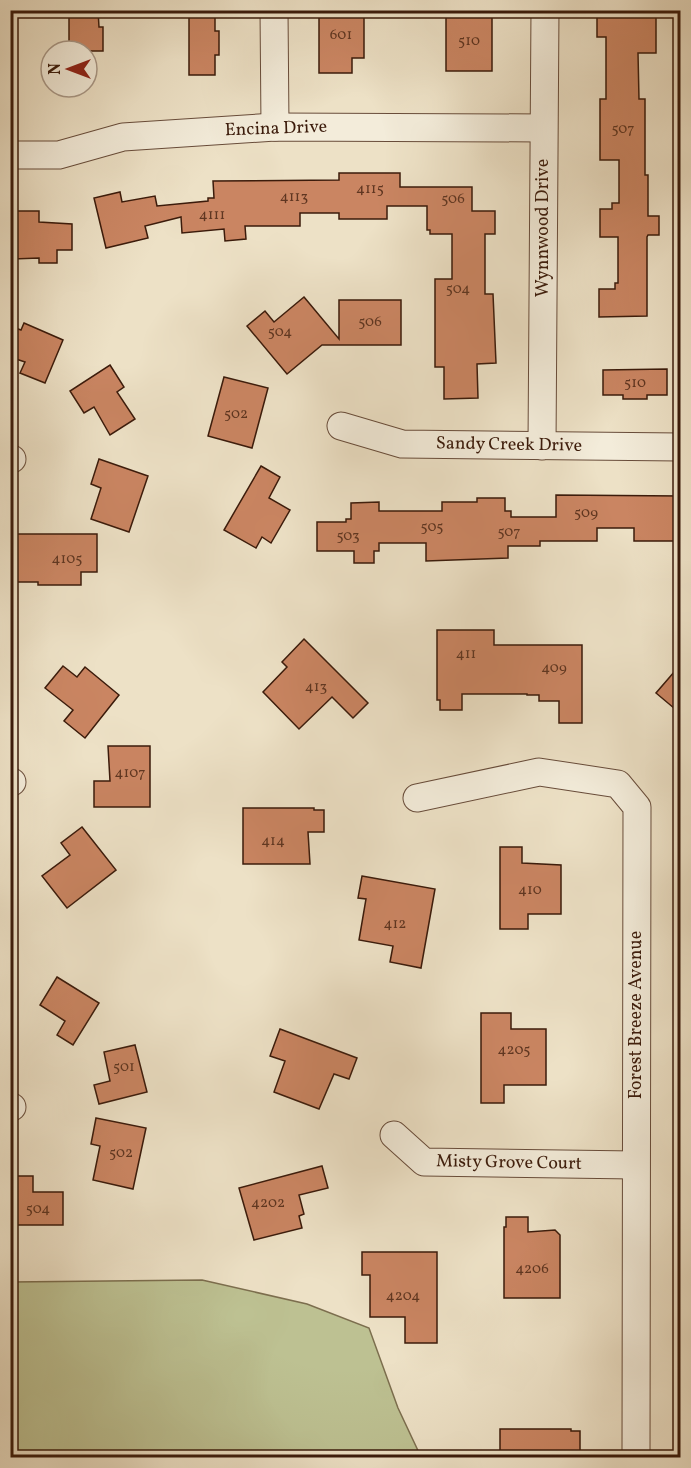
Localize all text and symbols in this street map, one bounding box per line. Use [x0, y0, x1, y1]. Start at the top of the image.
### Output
house number: 601 [330, 25, 352, 46]
house number: 510 [458, 31, 480, 52]
north arrow [39, 39, 99, 99]
text: N [45, 63, 67, 75]
street label: Encina Drive [224, 115, 328, 143]
house number: 507 [611, 119, 635, 140]
street label: Wynnwood Drive [531, 159, 556, 297]
house number: 4115 [356, 179, 384, 200]
house number: 4113 [280, 187, 308, 208]
house number: 506 [441, 189, 465, 210]
house number: 4111 [199, 205, 225, 226]
house number: 504 [446, 279, 470, 300]
house number: 506 [358, 312, 382, 333]
house number: 504 [268, 322, 292, 343]
house number: 510 [624, 373, 646, 394]
house number: 502 [224, 404, 248, 425]
street label: Sandy Creek Drive [436, 431, 582, 459]
house number: 509 [574, 503, 598, 524]
house number: 505 [421, 517, 444, 538]
house number: 507 [497, 522, 521, 543]
house number: 503 [336, 526, 360, 547]
house number: 4105 [52, 549, 82, 570]
house number: 411 [456, 644, 476, 665]
house number: 409 [541, 658, 567, 679]
house number: 413 [305, 677, 327, 698]
house number: 4107 [114, 763, 146, 784]
house number: 414 [261, 831, 285, 852]
house number: 410 [518, 880, 542, 901]
house number: 412 [384, 914, 406, 935]
street label: Forest Breeze Avenue [624, 931, 649, 1099]
house number: 4205 [498, 1040, 530, 1061]
house number: 501 [113, 1057, 135, 1078]
house number: 502 [109, 1143, 133, 1164]
street label: Misty Grove Court [436, 1149, 582, 1177]
house number: 4202 [251, 1193, 285, 1214]
house number: 504 [26, 1199, 50, 1220]
house number: 4206 [515, 1259, 549, 1280]
house number: 4204 [386, 1286, 420, 1307]

